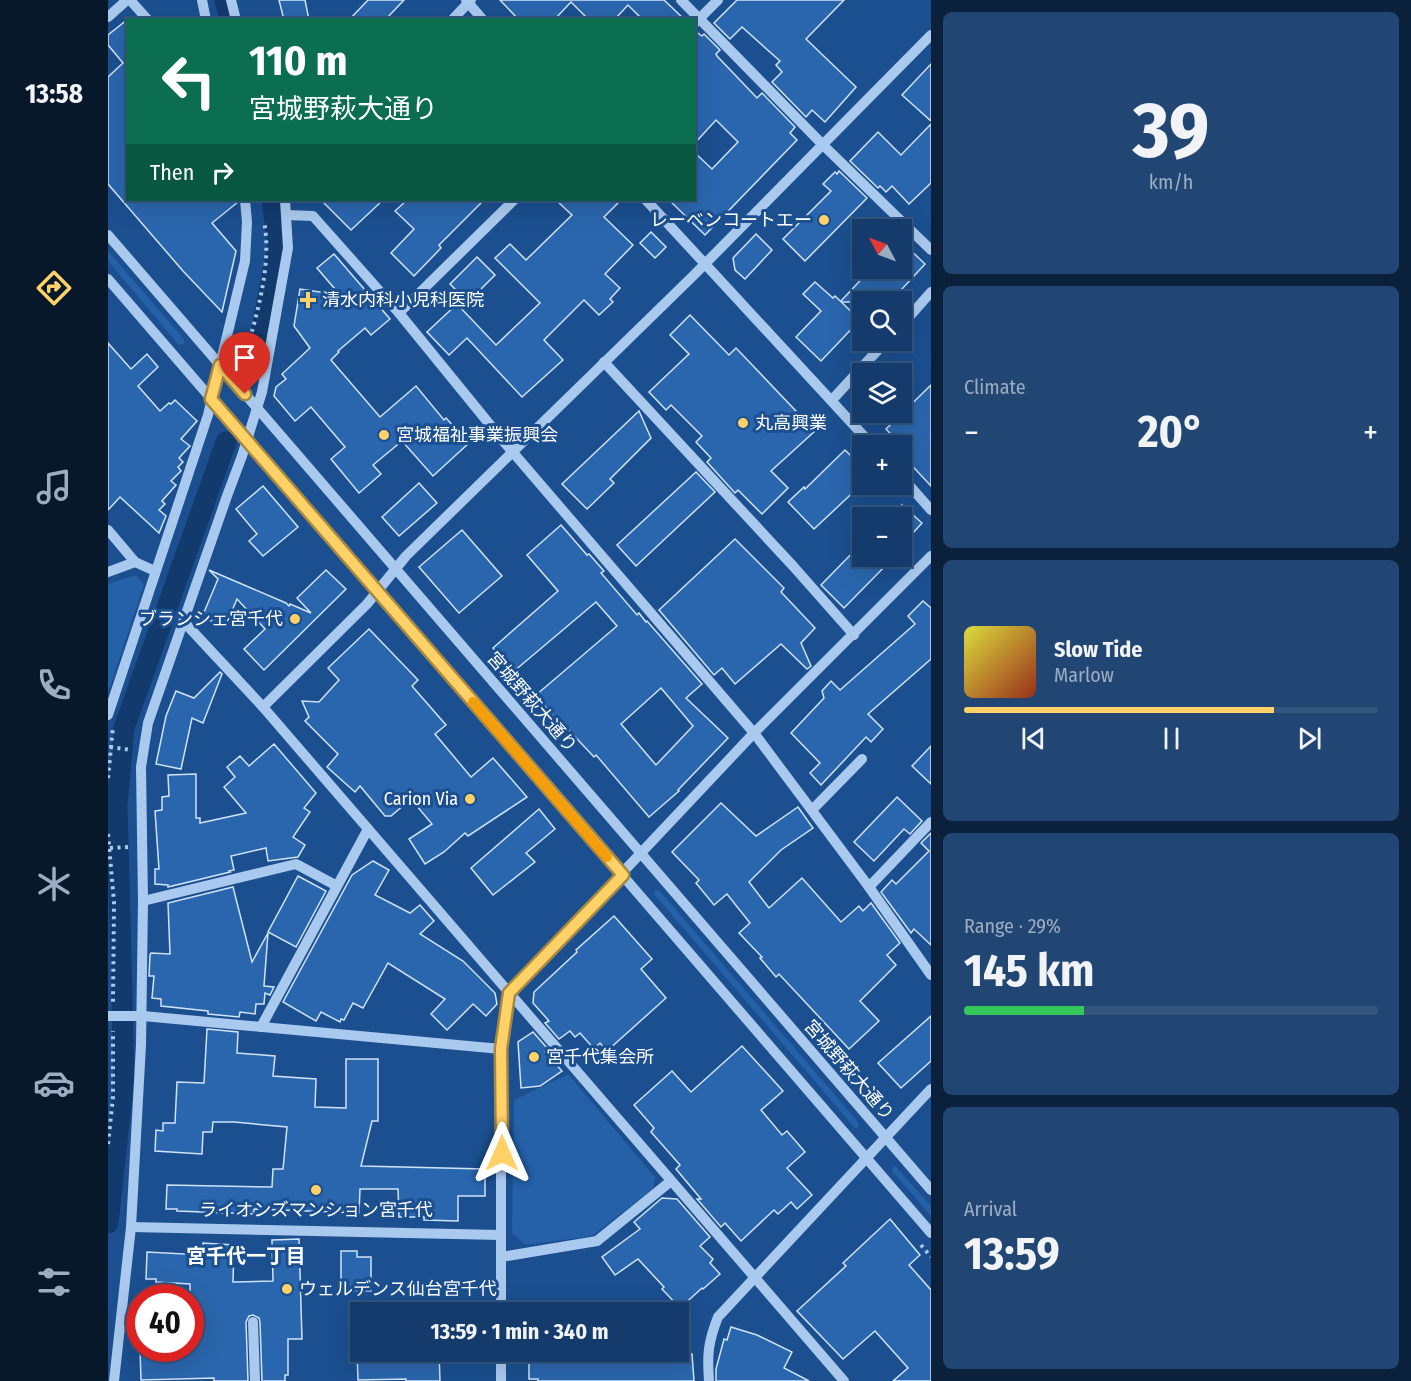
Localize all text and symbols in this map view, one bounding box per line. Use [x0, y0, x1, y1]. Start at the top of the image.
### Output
text: 110 m [249, 36, 348, 86]
icon: left [150, 42, 228, 120]
text: 13:58 [25, 78, 83, 110]
text: 39 [1133, 84, 1209, 178]
text: 宮城野萩大通り [249, 93, 438, 125]
icon: right [206, 156, 239, 189]
text: Then [150, 159, 194, 186]
text: km/h [1149, 170, 1193, 194]
place label: レーベンコートエー [650, 209, 812, 231]
marker: レーベンコートエー [817, 213, 831, 227]
north arrow [852, 219, 912, 279]
map controls [852, 219, 912, 567]
icon: directions [33, 267, 75, 309]
place label: 清水内科小児科医院 [322, 289, 484, 311]
marker: 清水内科小児科医院 [299, 291, 317, 309]
button: search [852, 291, 912, 351]
pin [219, 332, 270, 394]
icon: arrive [228, 341, 261, 374]
button: layers [852, 363, 912, 423]
text: Climate [964, 375, 1026, 399]
text: 20° [1138, 405, 1204, 459]
place label: 丸高興業 [755, 412, 827, 434]
text: − [964, 413, 979, 453]
text: + [1363, 413, 1378, 453]
marker: 丸高興業 [736, 416, 750, 430]
place label: 宮城福祉事業振興会 [396, 424, 558, 446]
marker: 宮城福祉事業振興会 [377, 428, 391, 442]
button: + [852, 435, 912, 495]
icon: music [33, 466, 75, 508]
button: − [852, 507, 912, 567]
place label: ブランシェ宮千代 [139, 608, 283, 630]
marker: ブランシェ宮千代 [288, 612, 302, 626]
text: Slow Tide [1054, 636, 1142, 663]
street label: 宮城野萩大通り [482, 647, 582, 757]
text: Marlow [1054, 663, 1114, 687]
icon: phone [33, 664, 75, 706]
icon: previous [1017, 722, 1050, 755]
icon: pause [1155, 722, 1188, 755]
icon: next [1293, 722, 1326, 755]
place label: Carion Via [384, 788, 458, 810]
marker: Carion Via [463, 792, 477, 806]
icon: climate [33, 863, 75, 905]
text: Range · 29% [964, 914, 1061, 938]
text: 145 km [964, 944, 1094, 998]
street label: 宮城野萩大通り [799, 1015, 899, 1125]
place label: 宮千代集会所 [546, 1046, 654, 1068]
marker: 宮千代集会所 [527, 1050, 541, 1064]
icon: car [33, 1062, 75, 1104]
position arrow [470, 1121, 534, 1185]
marker: ライオンズマンション宮千代 [309, 1183, 323, 1197]
text: Arrival [964, 1197, 1017, 1221]
place label: ライオンズマンション宮千代 [199, 1199, 433, 1221]
text: 13:59 [964, 1227, 1060, 1281]
district label: 宮千代一丁目 [186, 1244, 306, 1268]
icon: filters [33, 1261, 75, 1303]
place label: ウェルデンス仙台宮千代 [299, 1278, 497, 1300]
marker: ウェルデンス仙台宮千代 [280, 1282, 294, 1296]
speed limit sign: 40 [126, 1284, 204, 1362]
text: 13:59 · 1 min · 340 m [430, 1318, 609, 1345]

